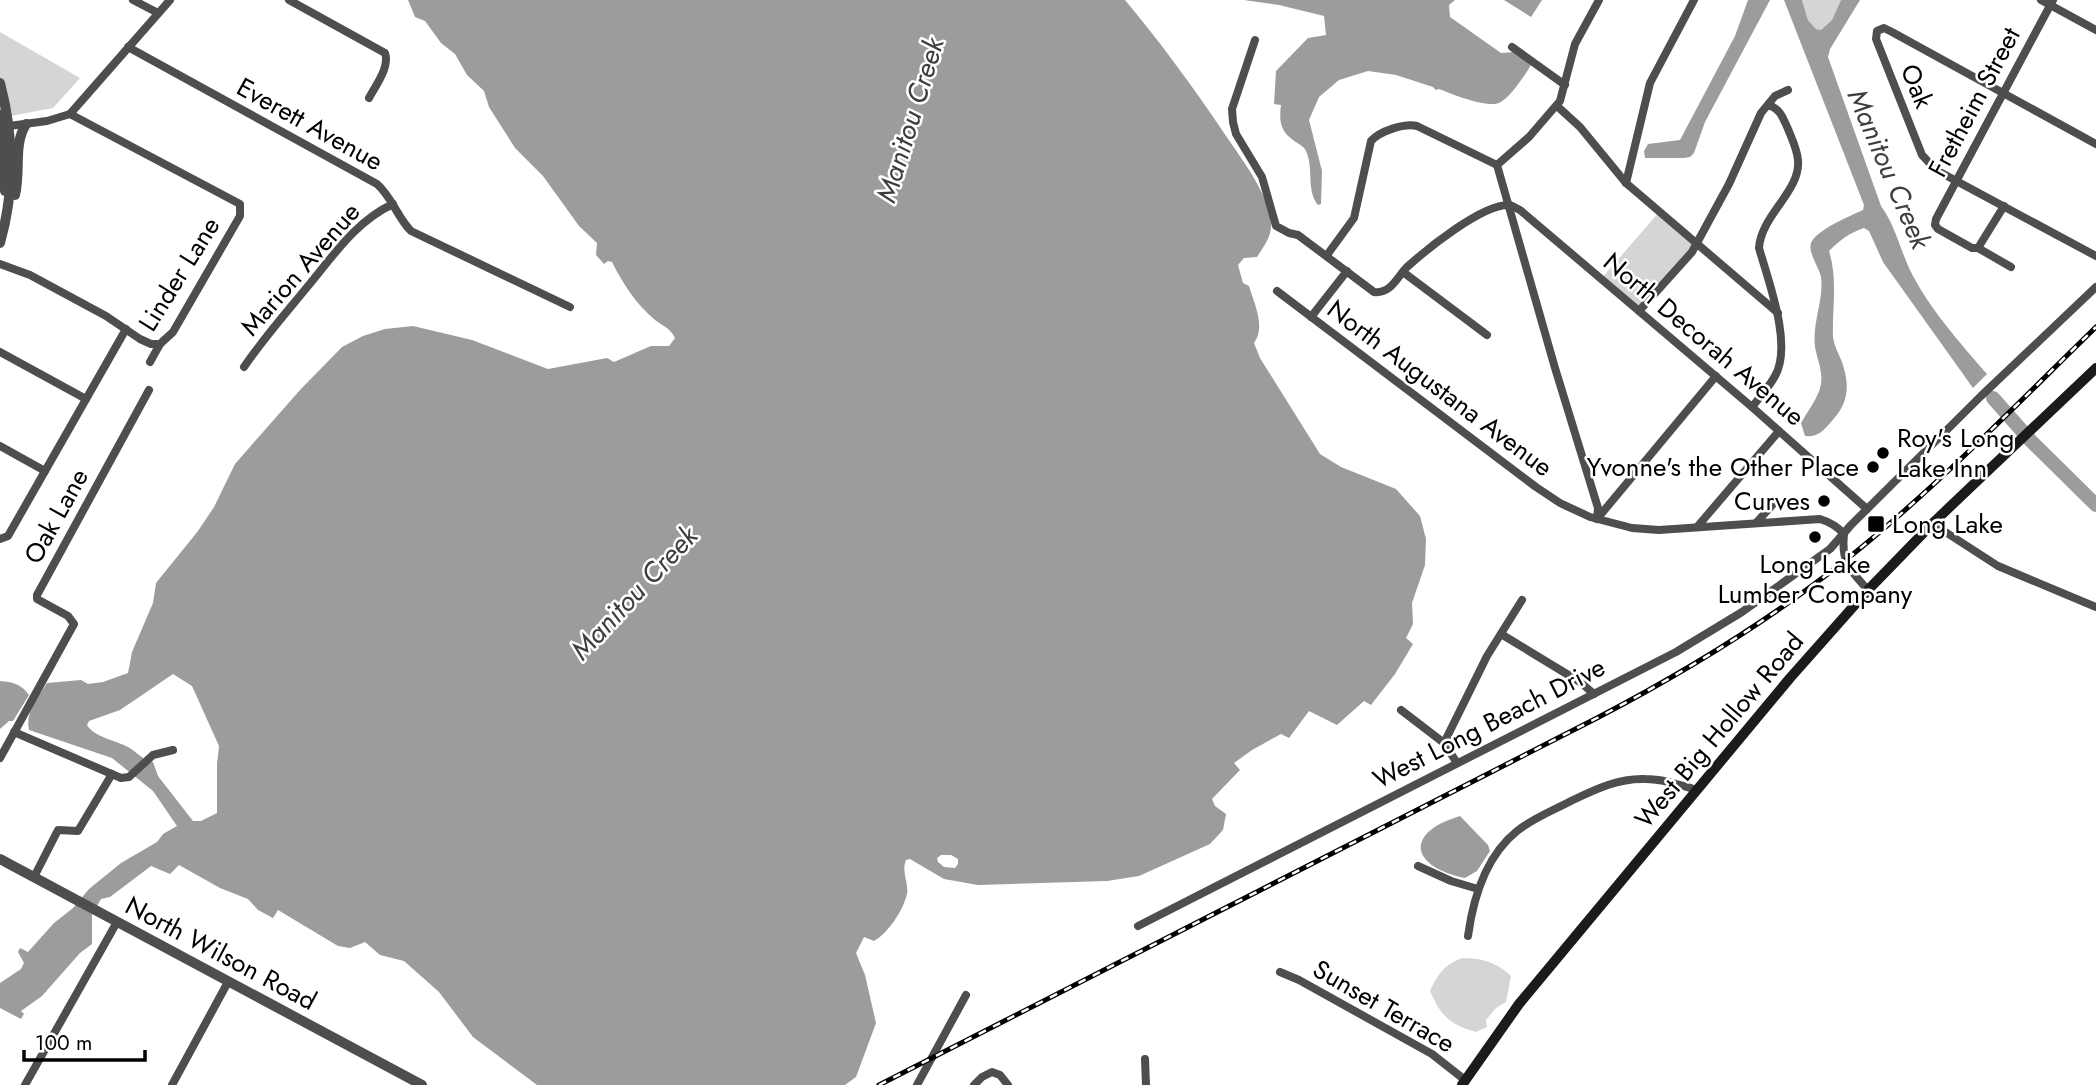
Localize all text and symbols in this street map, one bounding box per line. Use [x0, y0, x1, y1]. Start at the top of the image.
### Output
street label: Fretheim Street [1919, 20, 2030, 184]
water label: Manitou Creek [865, 32, 955, 207]
street label: Oak [1891, 58, 1943, 114]
street label: Everett Avenue [230, 68, 390, 180]
water label: Manitou Creek [1837, 83, 1942, 256]
street label: Marion Avenue [231, 194, 369, 344]
street label: Linder Lane [129, 210, 229, 338]
street label: North Decorah Avenue [1595, 243, 1813, 435]
street label: North Augustana Avenue [1319, 290, 1561, 486]
place label: Roy's Long Lake Inn [1897, 419, 2014, 487]
marker: Roy's Long Lake Inn [1875, 445, 1891, 461]
place label: Yvonne's the Other Place [1587, 448, 1859, 486]
marker: Yvonne's the Other Place [1865, 459, 1881, 475]
street label: Oak Lane [14, 462, 98, 570]
place label: Curves [1734, 482, 1810, 520]
marker: Curves [1816, 493, 1832, 509]
place label: Long Lake [1892, 505, 2003, 543]
marker: Long Lake [1866, 514, 1886, 534]
water label: Manitou Creek [561, 516, 708, 669]
marker: Long Lake Lumber Company [1807, 529, 1823, 545]
place label: Long Lake Lumber Company [1718, 545, 1913, 613]
street label: West Big Hollow Road [1626, 624, 1812, 836]
street label: West Long Beach Drive [1366, 648, 1612, 798]
street label: North Wilson Road [119, 887, 323, 1019]
street label: Sunset Terrace [1306, 950, 1462, 1062]
scale bar [24, 1018, 145, 1062]
text: 100 m [35, 1028, 92, 1058]

